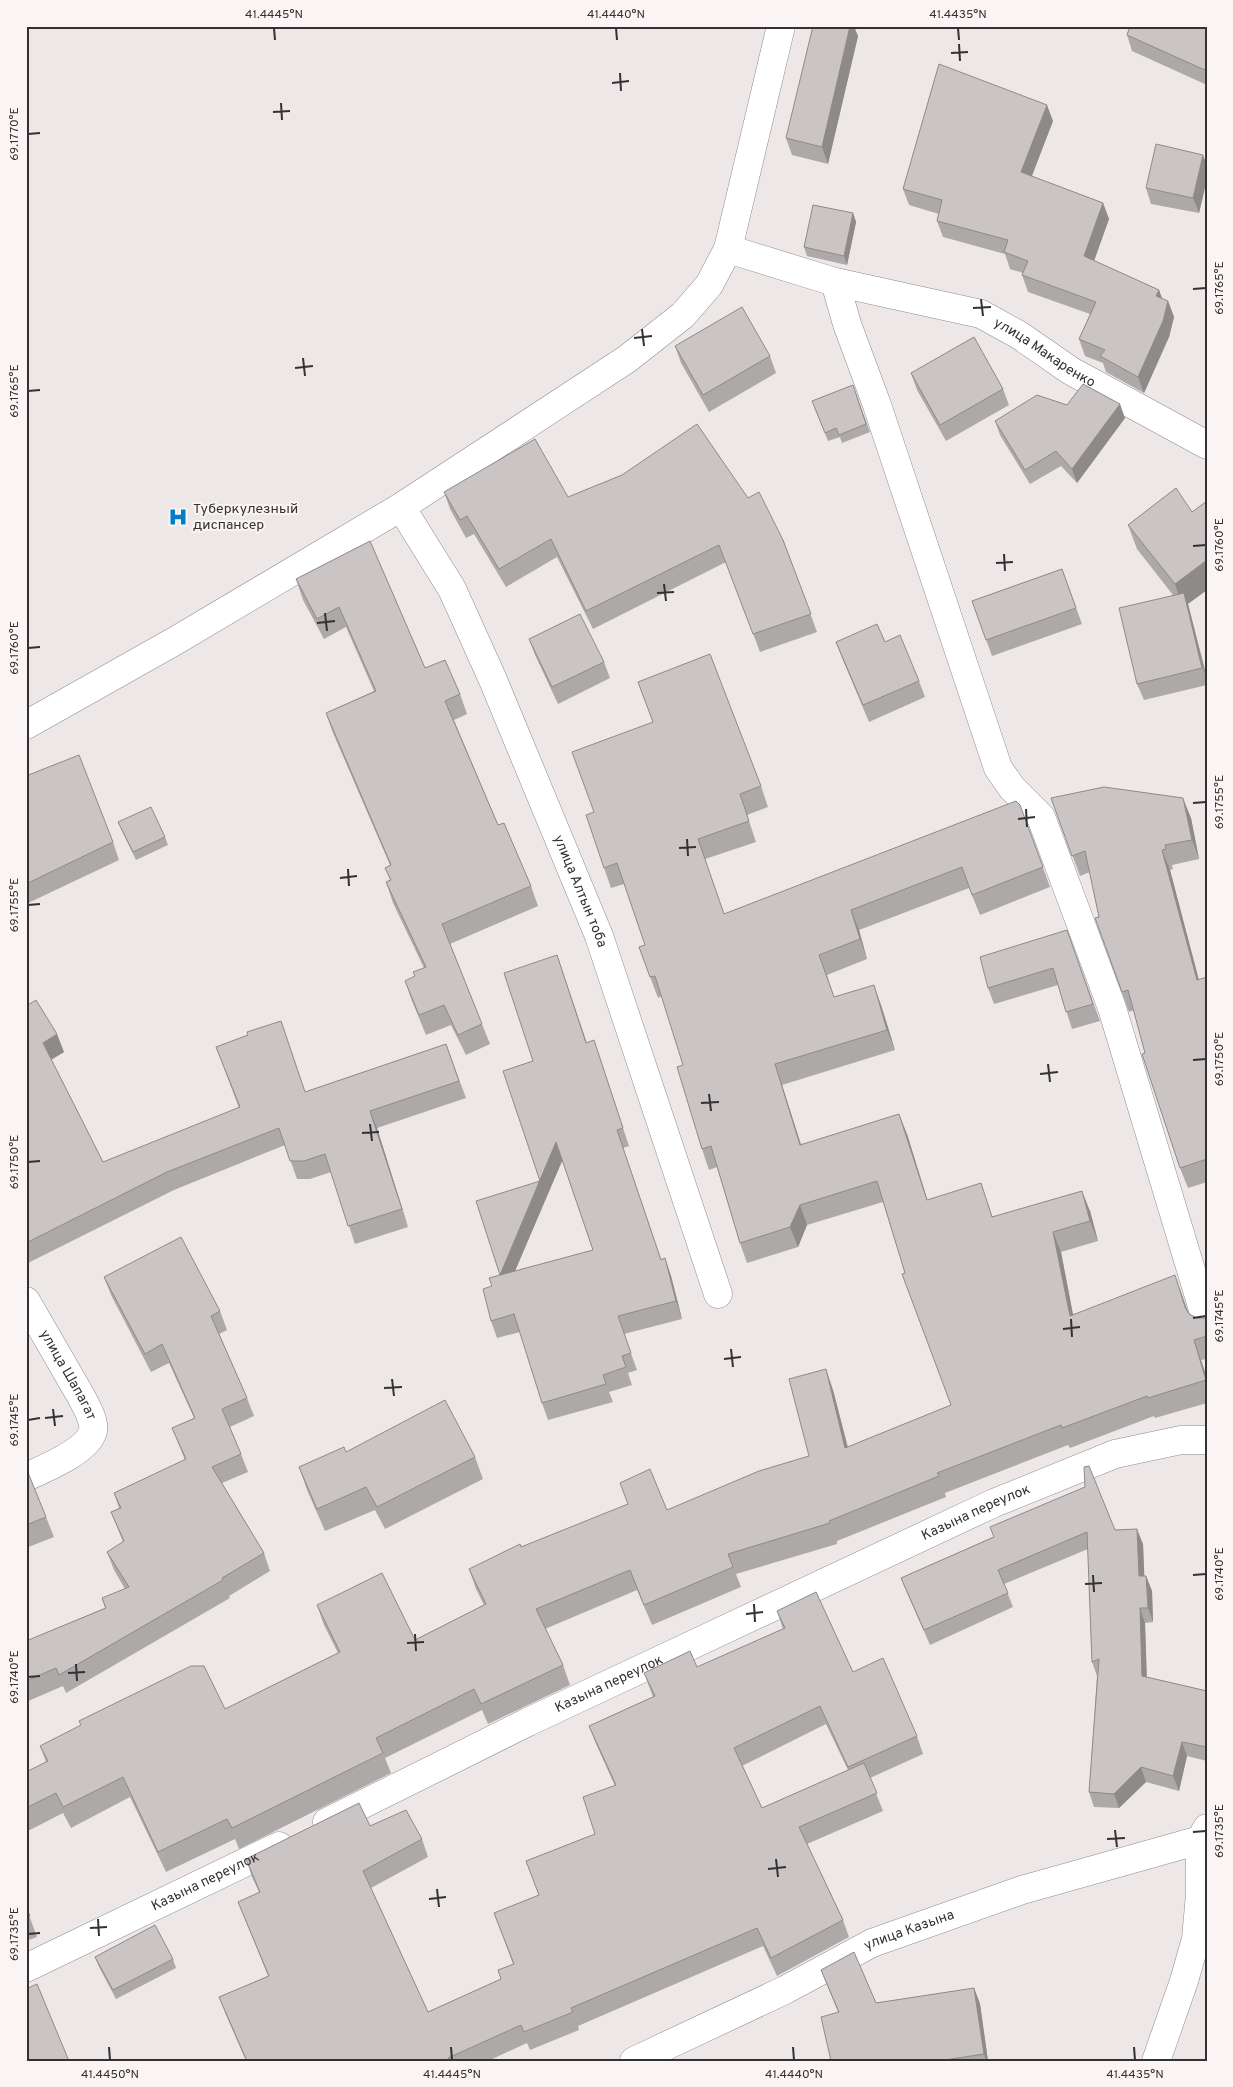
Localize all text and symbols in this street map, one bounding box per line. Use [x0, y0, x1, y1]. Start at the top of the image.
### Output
text: 41.4445°N [245, 7, 303, 23]
text: 41.4440°N [587, 7, 645, 23]
text: 41.4435°N [929, 7, 987, 23]
text: 69.1770°E [7, 107, 23, 161]
text: 69.1765°E [1212, 261, 1228, 315]
street label: улица Макаренко [991, 314, 1098, 391]
text: 69.1765°E [7, 364, 23, 418]
place label: Туберкулезный диспансер [193, 501, 298, 534]
hospital icon: Туберкулезный диспансер [167, 506, 189, 528]
text: 69.1760°E [1212, 518, 1228, 572]
text: 69.1760°E [7, 621, 23, 675]
text: 69.1755°E [1212, 775, 1228, 829]
street label: улица Алтын тоба [550, 833, 611, 950]
text: 69.1755°E [7, 878, 23, 932]
text: 69.1750°E [1212, 1032, 1228, 1086]
text: 69.1750°E [7, 1135, 23, 1189]
text: 69.1745°E [1212, 1289, 1228, 1343]
street label: улица Шапагат [36, 1327, 100, 1422]
text: 69.1745°E [7, 1393, 23, 1447]
street label: Казына переулок [919, 1481, 1033, 1544]
text: 69.1740°E [1212, 1547, 1228, 1601]
text: 69.1740°E [7, 1650, 23, 1704]
street label: Казына переулок [552, 1651, 666, 1717]
text: 69.1735°E [1212, 1804, 1228, 1858]
street label: Казына переулок [149, 1848, 262, 1915]
street label: улица Казына [861, 1906, 956, 1954]
text: 69.1735°E [7, 1907, 23, 1961]
text: 41.4450°N [81, 2067, 139, 2083]
text: 41.4445°N [423, 2067, 481, 2083]
text: 41.4440°N [765, 2067, 823, 2083]
text: 41.4435°N [1106, 2067, 1164, 2083]

